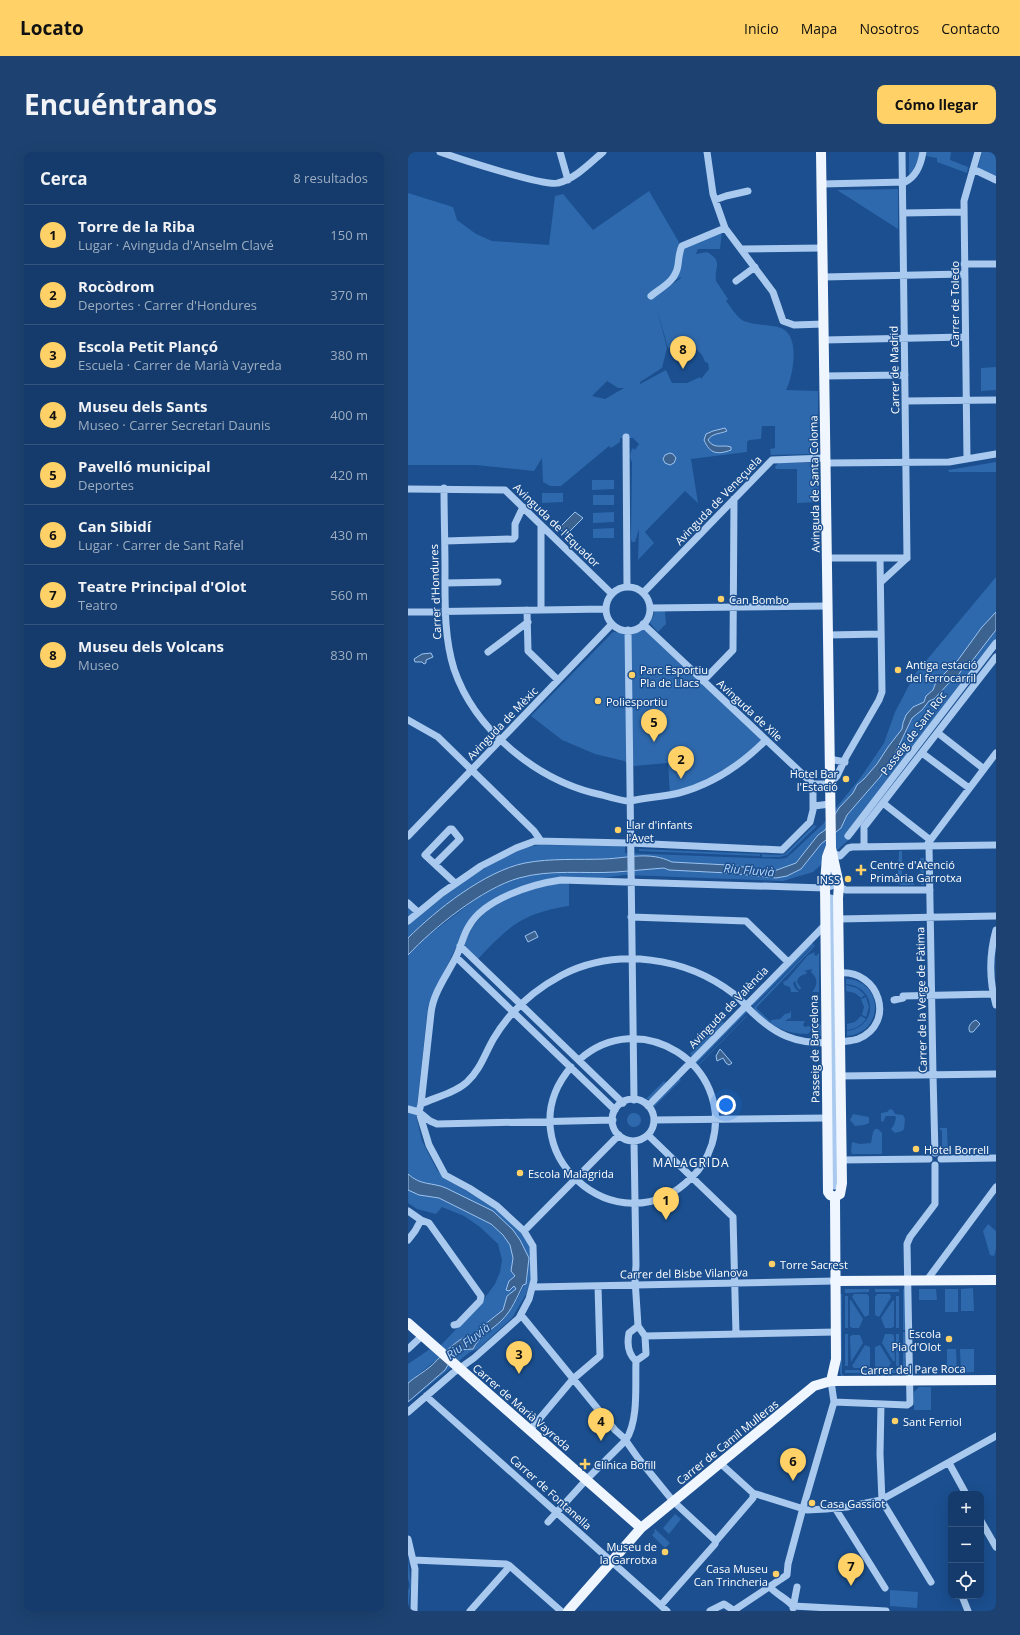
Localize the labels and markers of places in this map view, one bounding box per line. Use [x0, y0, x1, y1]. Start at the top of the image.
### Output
pin: 8 [670, 336, 696, 369]
place label: Can Bombo [729, 592, 789, 607]
marker: Can Bombo [716, 594, 726, 604]
place label: Antiga estació del ferrocarril [906, 657, 978, 685]
place label: Parc Esportiu Pla de Llacs [640, 662, 708, 690]
marker: Antiga estació del ferrocarril [893, 665, 903, 675]
marker: Parc Esportiu Pla de Llacs [627, 670, 637, 680]
place label: Poliesportiu [606, 694, 668, 709]
marker: Poliesportiu [593, 696, 603, 706]
pin: 5 [641, 709, 667, 742]
pin: 2 [668, 746, 694, 779]
place label: Hotel Bar l'Estació [790, 766, 838, 794]
marker: Hotel Bar l'Estació [841, 774, 851, 784]
place label: Llar d'infants l'Avet [626, 817, 692, 845]
marker: Llar d'infants l'Avet [613, 825, 623, 835]
place label: Centre d'Atenció Primària Garrotxa [870, 857, 962, 885]
marker: Centre d'Atenció Primària Garrotxa [855, 864, 867, 876]
place label: INSS [817, 872, 840, 887]
marker: INSS [843, 874, 853, 884]
place label: Hotel Borrell [924, 1142, 989, 1157]
marker: Hotel Borrell [911, 1144, 921, 1154]
place label: Escola Malagrida [528, 1166, 614, 1181]
marker: Escola Malagrida [515, 1168, 525, 1178]
pin: 1 [653, 1187, 679, 1220]
place label: Torre Sacrest [780, 1257, 848, 1272]
marker: Torre Sacrest [767, 1259, 777, 1269]
place label: Escola Pia d'Olot [892, 1326, 941, 1354]
marker: Escola Pia d'Olot [944, 1334, 954, 1344]
pin: 3 [506, 1341, 532, 1374]
pin: 4 [588, 1408, 614, 1441]
place label: Sant Ferriol [903, 1414, 962, 1429]
marker: Sant Ferriol [890, 1416, 900, 1426]
pin: 6 [780, 1448, 806, 1481]
place label: Clínica Bofill [594, 1457, 656, 1472]
marker: Clínica Bofill [579, 1458, 591, 1470]
place label: Casa Gassiot [820, 1496, 885, 1511]
marker: Casa Gassiot [807, 1498, 817, 1508]
place label: Museu de la Garrotxa [600, 1539, 657, 1567]
marker: Museu de la Garrotxa [660, 1547, 670, 1557]
pin: 7 [838, 1553, 864, 1586]
place label: Casa Museu Can Trincheria [694, 1561, 768, 1589]
marker: Casa Museu Can Trincheria [771, 1569, 781, 1579]

